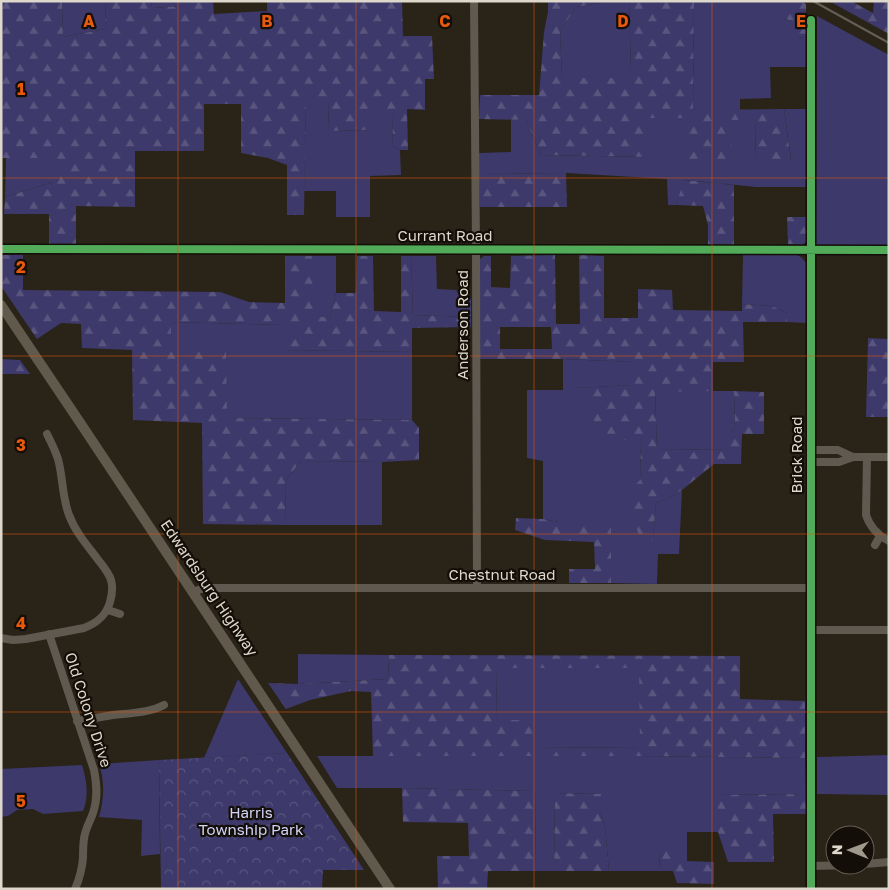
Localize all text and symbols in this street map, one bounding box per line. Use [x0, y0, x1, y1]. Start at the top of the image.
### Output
text: A [83, 11, 95, 31]
text: B [261, 11, 273, 31]
text: C [439, 11, 451, 31]
text: D [617, 11, 629, 31]
text: E [796, 11, 806, 31]
text: 1 [17, 79, 25, 99]
street label: Currant Road [398, 226, 492, 244]
text: 2 [16, 257, 26, 277]
street label: Anderson Road [453, 270, 471, 380]
street label: Brick Road [787, 416, 805, 494]
text: 3 [16, 435, 26, 455]
street label: Edwardsburg Highway [157, 516, 263, 660]
street label: Chestnut Road [449, 565, 555, 583]
text: 4 [16, 613, 26, 633]
street label: Old Colony Drive [62, 650, 116, 770]
text: 5 [16, 791, 26, 811]
park label: Harris Township Park [199, 803, 304, 838]
north arrow [825, 825, 875, 875]
text: N [828, 844, 845, 855]

